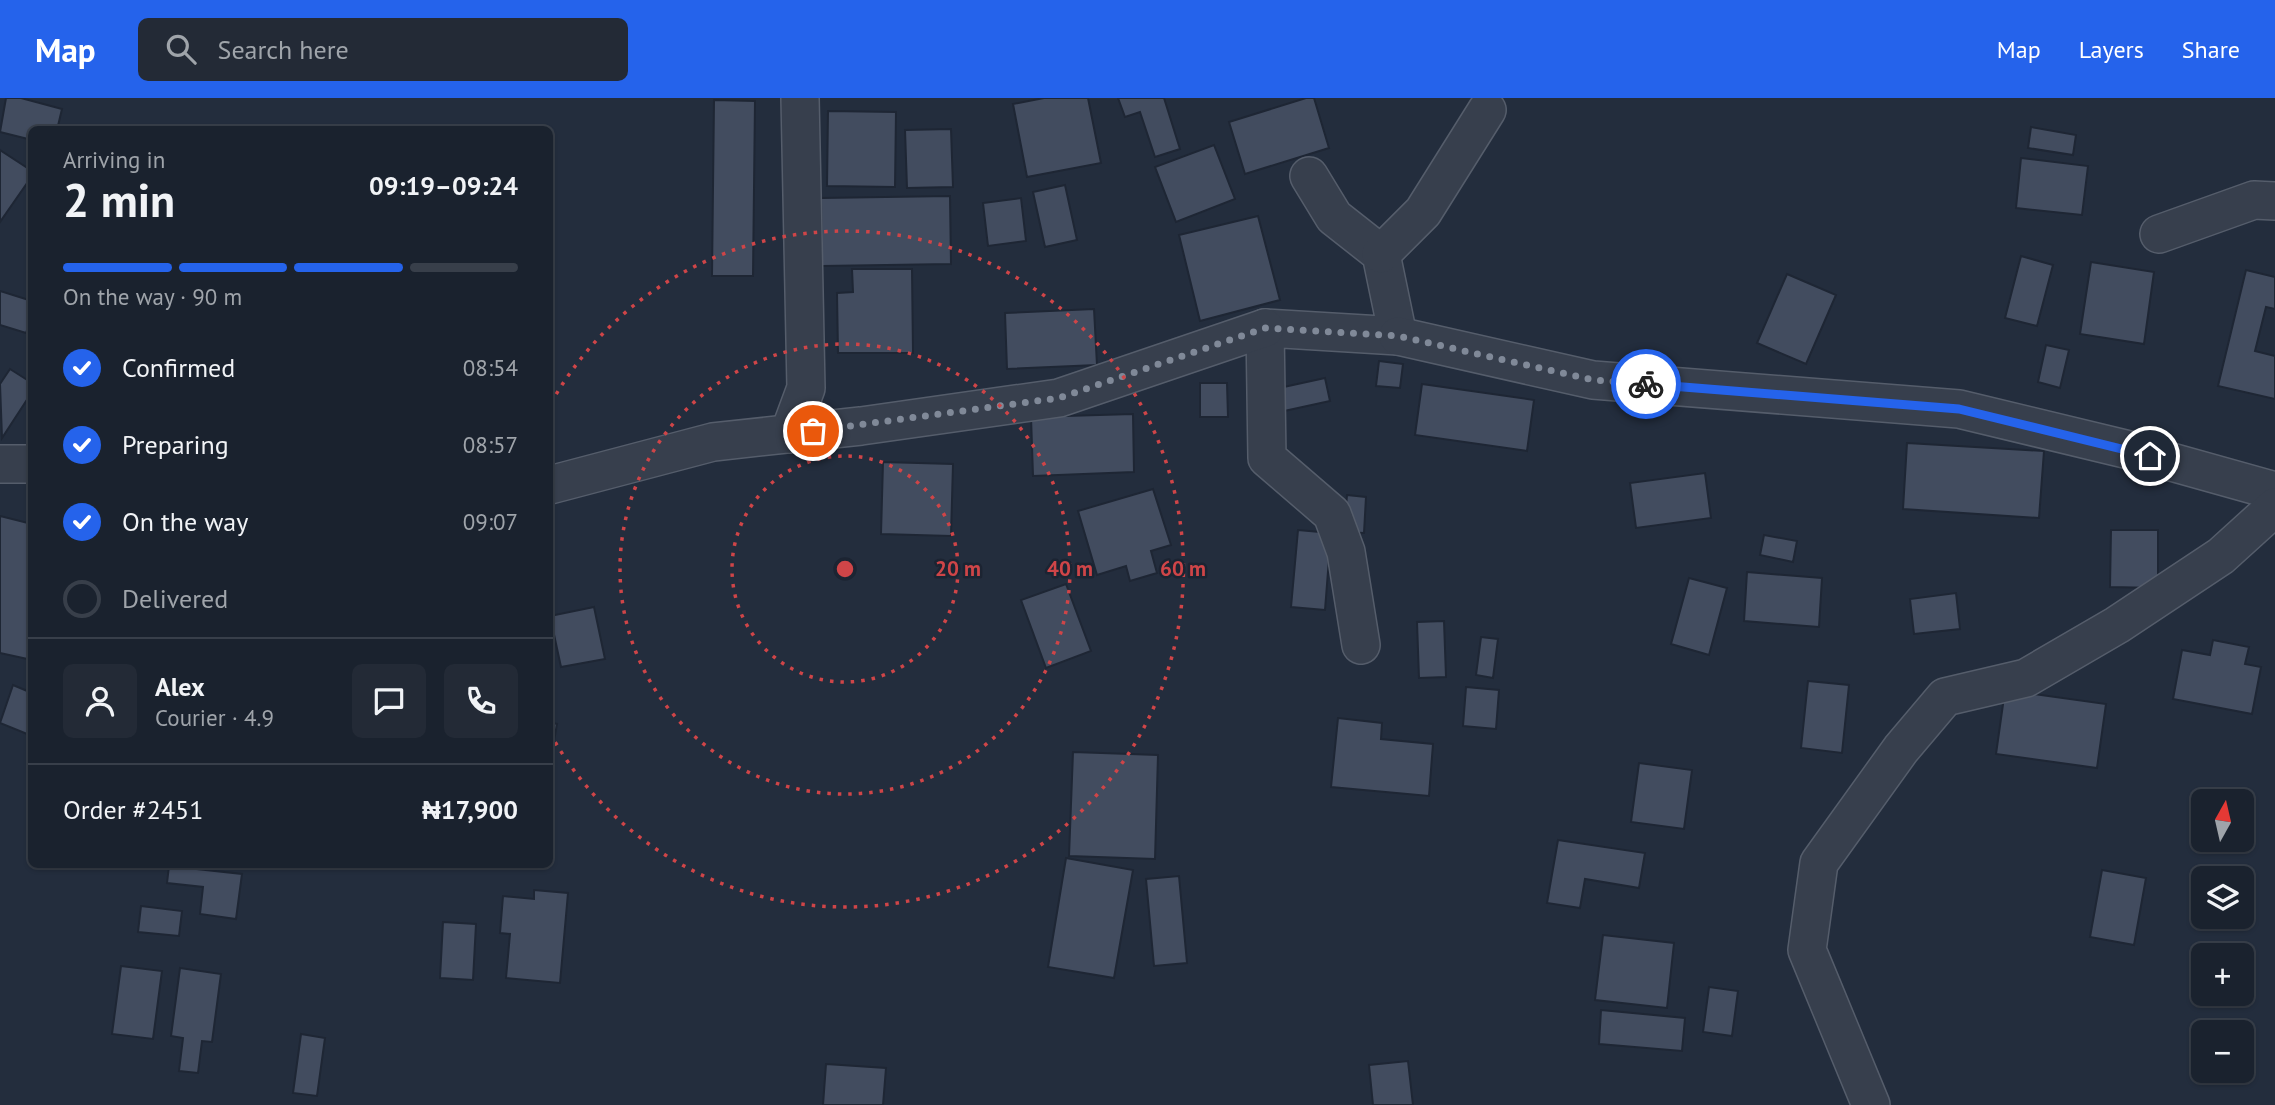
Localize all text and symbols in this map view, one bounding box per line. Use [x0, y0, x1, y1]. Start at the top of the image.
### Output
search box [138, 18, 628, 81]
text: Map [35, 28, 96, 71]
icon: search [162, 30, 200, 68]
text: Search here [218, 33, 349, 66]
text: Map [1997, 34, 2041, 65]
text: Layers [2079, 34, 2144, 65]
text: Share [2182, 34, 2240, 65]
text: Arriving in [63, 145, 165, 174]
text: 09:19–09:24 [369, 169, 518, 202]
text: 2 min [63, 170, 175, 230]
text: On the way · 90 m [63, 282, 242, 311]
icon: check [63, 349, 101, 387]
courier [1611, 349, 1681, 419]
text: Confirmed [122, 351, 235, 384]
text: 08:54 [463, 353, 518, 382]
icon: bike [1627, 365, 1665, 403]
pin [783, 401, 843, 461]
icon: bag [794, 412, 832, 450]
icon: check [63, 426, 101, 464]
pin [2120, 426, 2180, 486]
text: Preparing [122, 428, 229, 461]
text: 08:57 [463, 430, 518, 459]
icon: home [2131, 437, 2169, 475]
icon: check [63, 503, 101, 541]
text: On the way [122, 505, 248, 538]
text: 09:07 [463, 507, 518, 536]
text: 20 m [935, 555, 981, 582]
text: 40 m [1047, 555, 1093, 582]
text: 60 m [1160, 555, 1206, 582]
centre of rings [833, 557, 857, 581]
text: Delivered [122, 582, 228, 615]
button: person [63, 664, 137, 738]
button: chat [352, 664, 426, 738]
button: phone [444, 664, 518, 738]
text: Alex [155, 670, 205, 703]
text: Courier · 4.9 [155, 703, 274, 732]
north arrow [2191, 789, 2254, 852]
map controls [2191, 789, 2254, 1083]
text: Order #2451 [63, 793, 203, 826]
text: ₦17,900 [422, 793, 518, 826]
button: layers [2191, 866, 2254, 929]
button: + [2191, 943, 2254, 1006]
button: − [2191, 1020, 2254, 1083]

